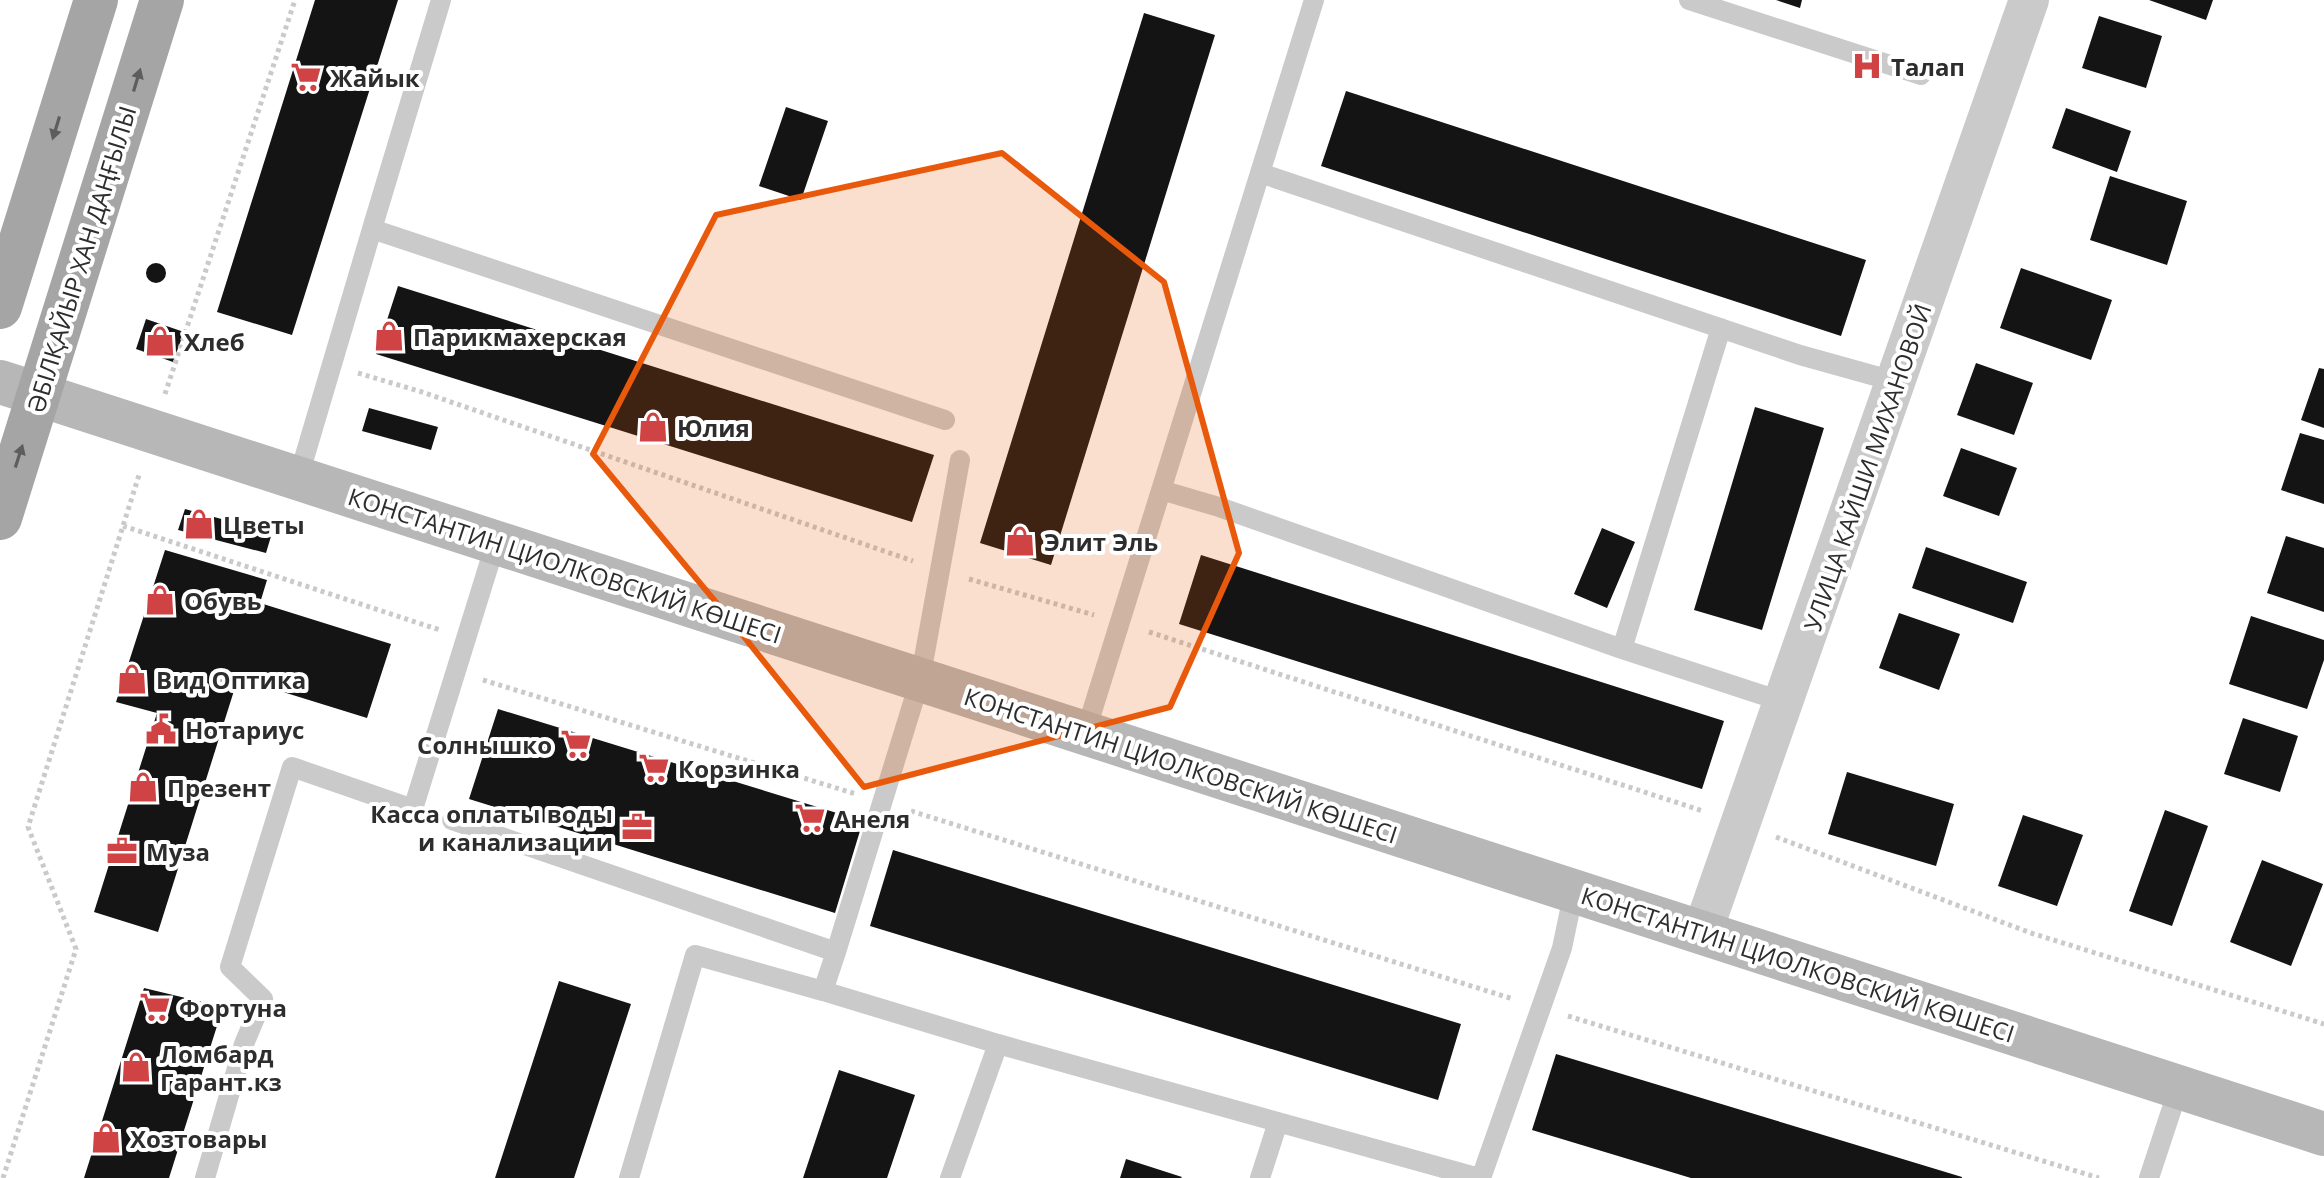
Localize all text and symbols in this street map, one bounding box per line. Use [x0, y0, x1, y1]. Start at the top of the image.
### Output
hospital icon: Талап [1850, 49, 1884, 83]
place label: Талап [1891, 50, 1965, 83]
supermarket icon: Жайык [289, 60, 323, 94]
place label: Жайык [330, 61, 420, 94]
one-way arrow [131, 67, 144, 91]
street label: ӘБІЛҚАЙЫР ХАН ДАҢҒЫЛЫ [19, 102, 143, 416]
one-way arrow [49, 116, 62, 140]
street label: УЛИЦА КАЙШИ МИХАНОВОЙ [1795, 299, 1939, 635]
shop icon: Парикмахерская [372, 319, 406, 353]
place label: Парикмахерская [413, 320, 627, 353]
shop icon: Хлеб [143, 324, 177, 358]
place label: Хлеб [184, 325, 245, 358]
shop icon: Юлия [636, 410, 670, 444]
place label: Юлия [677, 411, 750, 444]
one-way arrow [14, 444, 26, 468]
street label: КОНСТАНТИН ЦИОЛКОВСКИЙ КӨШЕСІ [344, 479, 786, 651]
shop icon: Цветы [182, 507, 216, 541]
place label: Цветы [223, 508, 305, 541]
shop icon: Элит Эль [1003, 524, 1037, 558]
place label: Элит Эль [1044, 525, 1158, 558]
shop icon: Обувь [143, 583, 177, 617]
place label: Обувь [184, 584, 262, 617]
shop icon: Вид Оптика [115, 662, 149, 696]
place label: Вид Оптика [156, 663, 306, 696]
street label: КОНСТАНТИН ЦИОЛКОВСКИЙ КӨШЕСІ [960, 679, 1402, 851]
public building icon: Нотариус [144, 712, 178, 746]
place label: Нотариус [185, 713, 304, 746]
supermarket icon: Солнышко [559, 727, 593, 761]
place label: Солнышко [417, 728, 552, 761]
supermarket icon: Корзинка [637, 751, 671, 785]
place label: Корзинка [678, 752, 800, 785]
shop icon: Презент [126, 770, 160, 804]
place label: Презент [167, 771, 271, 804]
place label: Касса оплаты воды и канализации [370, 797, 613, 858]
supermarket icon: Анеля [793, 801, 827, 835]
place label: Анеля [834, 802, 910, 835]
office icon: Касса оплаты воды и канализации [620, 810, 654, 844]
office icon: Муза [105, 834, 139, 868]
place label: Муза [146, 835, 210, 868]
street label: КОНСТАНТИН ЦИОЛКОВСКИЙ КӨШЕСІ [1577, 878, 2019, 1050]
supermarket icon: Фортуна [138, 990, 172, 1024]
place label: Фортуна [179, 991, 287, 1024]
place label: Ломбард Гарант.кз [160, 1037, 282, 1098]
shop icon: Ломбард Гарант.кз [119, 1050, 153, 1084]
shop icon: Хозтовары [89, 1121, 123, 1155]
place label: Хозтовары [130, 1122, 268, 1155]

